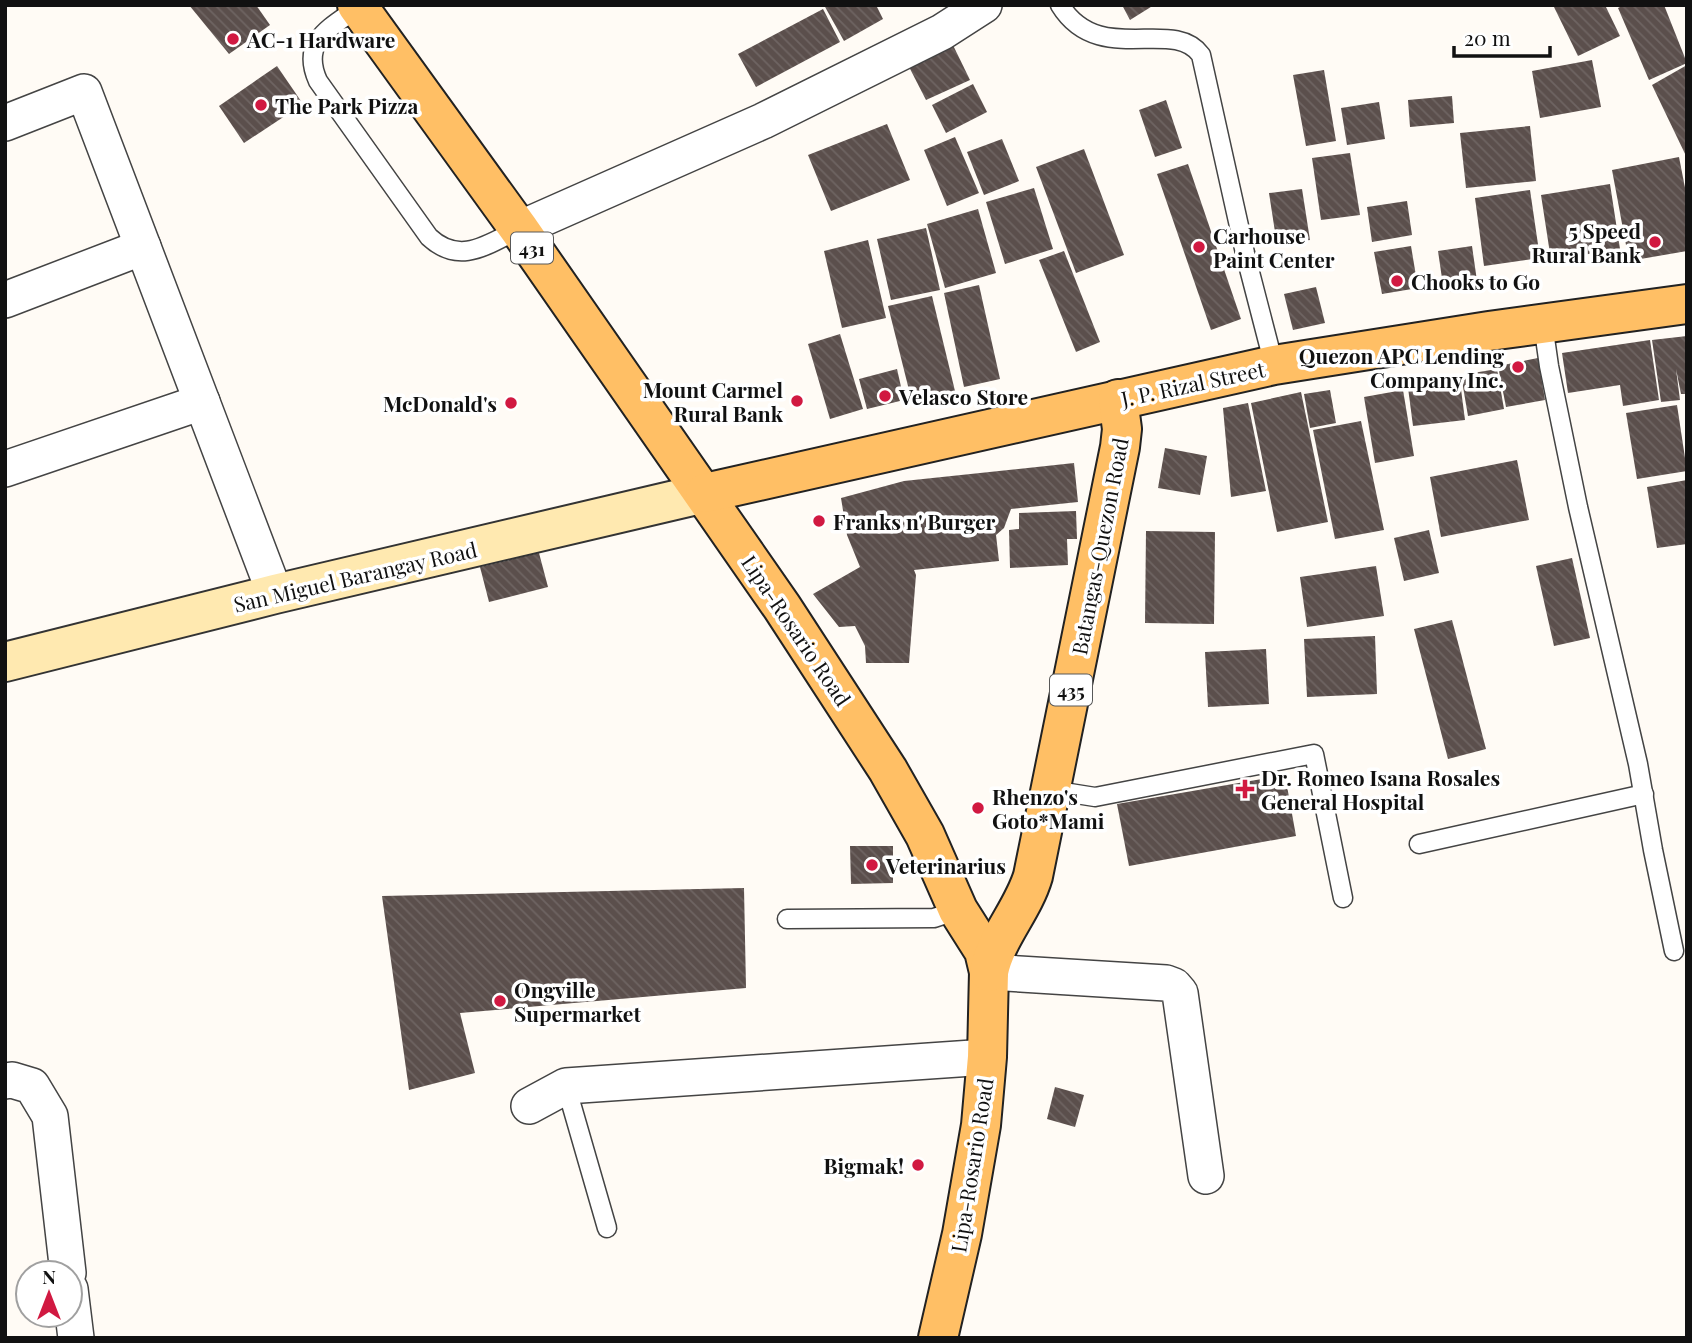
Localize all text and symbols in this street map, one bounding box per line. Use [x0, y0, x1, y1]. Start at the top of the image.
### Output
scale bar [1454, 14, 1550, 58]
text: 20 m [1464, 23, 1511, 51]
place label: AC-1 Hardware [246, 25, 395, 53]
marker: AC-1 Hardware [225, 31, 241, 47]
place label: The Park Pizza [275, 91, 419, 119]
marker: The Park Pizza [253, 97, 269, 113]
place label: 5 Speed Rural Bank [1531, 216, 1642, 268]
place label: Carhouse Paint Center [1213, 221, 1335, 273]
road number: 431 [511, 232, 553, 264]
marker: 5 Speed Rural Bank [1647, 234, 1663, 250]
marker: Carhouse Paint Center [1191, 239, 1207, 255]
place label: Chooks to Go [1411, 267, 1540, 295]
marker: Chooks to Go [1389, 273, 1405, 289]
place label: Quezon APC Lending Company Inc. [1299, 341, 1504, 393]
street label: J. P. Rizal Street [1118, 354, 1268, 412]
marker: Quezon APC Lending Company Inc. [1510, 359, 1526, 375]
place label: Mount Carmel Rural Bank [643, 375, 784, 427]
place label: Velasco Store [898, 382, 1028, 410]
marker: Velasco Store [877, 388, 893, 404]
place label: McDonald's [383, 389, 497, 417]
marker: Mount Carmel Rural Bank [789, 393, 805, 409]
marker: McDonald's [503, 395, 519, 411]
street label: Batangas-Quezon Road [1064, 435, 1134, 657]
place label: Franks n' Burger [833, 507, 996, 535]
marker: Franks n' Burger [811, 513, 827, 529]
street label: San Miguel Barangay Road [230, 534, 480, 618]
street label: Lipa-Rosario Road [736, 549, 858, 711]
road number: 435 [1050, 674, 1092, 706]
place label: Dr. Romeo Isana Rosales General Hospital [1261, 763, 1500, 815]
marker: Dr. Romeo Isana Rosales General Hospital [1235, 779, 1255, 799]
place label: Rhenzo's Goto*Mami [992, 782, 1105, 834]
marker: Rhenzo's Goto*Mami [970, 800, 986, 816]
place label: Veterinarius [885, 851, 1006, 879]
marker: Veterinarius [864, 857, 880, 873]
place label: Ongville Supermarket [514, 975, 641, 1027]
marker: Ongville Supermarket [492, 993, 508, 1009]
street label: Lipa-Rosario Road [943, 1076, 999, 1254]
place label: Bigmak! [823, 1151, 904, 1179]
marker: Bigmak! [910, 1157, 926, 1173]
north arrow [14, 1259, 84, 1329]
text: N [42, 1263, 56, 1289]

